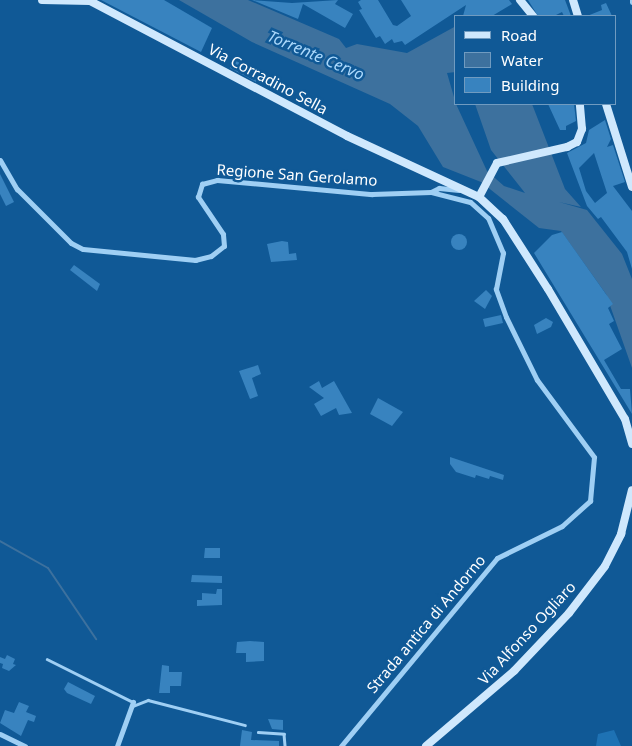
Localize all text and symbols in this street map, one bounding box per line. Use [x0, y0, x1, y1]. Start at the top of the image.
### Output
legend [454, 15, 617, 105]
text: Road [501, 25, 537, 45]
water label: Torrente Cervo [265, 26, 367, 84]
street label: Via Corradino Sella [205, 40, 331, 118]
text: Water [501, 50, 543, 70]
text: Building [501, 75, 559, 95]
street label: Regione San Gerolamo [216, 160, 378, 190]
street label: Strada antica di Andorno [363, 551, 489, 697]
street label: Via Alfonso Ogliaro [475, 578, 579, 688]

